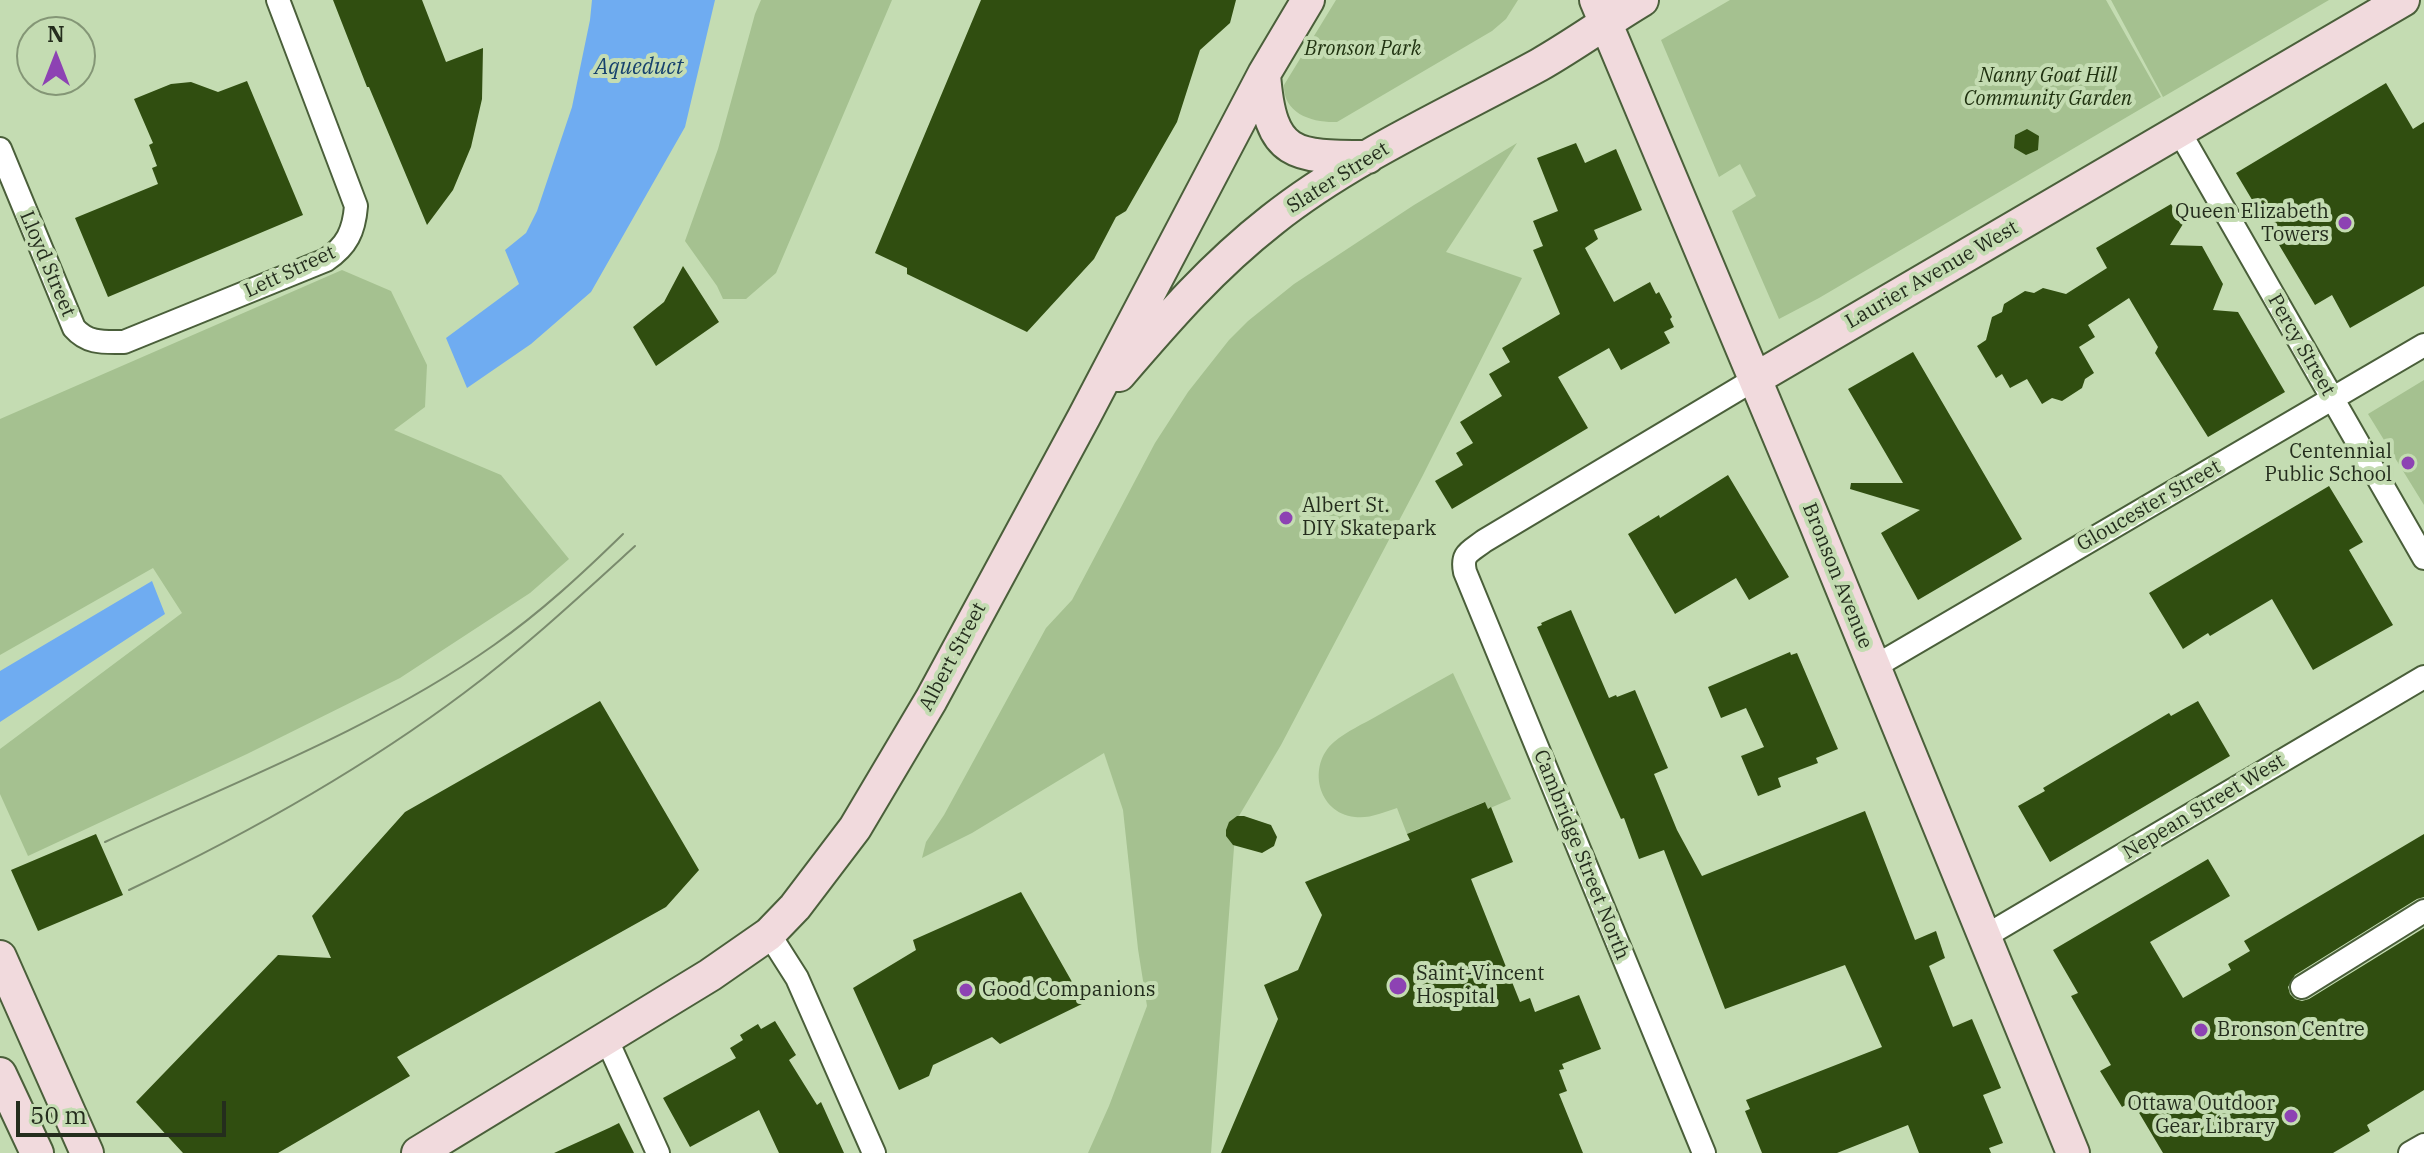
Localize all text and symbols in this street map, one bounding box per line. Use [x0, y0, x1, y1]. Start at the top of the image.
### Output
north arrow [16, 16, 96, 96]
text: N [47, 19, 65, 48]
park label: Bronson Park [1305, 37, 1421, 61]
water label: Aqueduct [594, 55, 684, 81]
park label: Nanny Goat Hill Community Garden [1964, 64, 2132, 111]
street label: Slater Street [1282, 137, 1394, 219]
place label: Queen Elizabeth Towers [2175, 200, 2329, 247]
street label: Lloyd Street [14, 208, 80, 320]
marker: Queen Elizabeth Towers [2336, 214, 2354, 232]
street label: Laurier Avenue West [1841, 216, 2023, 334]
street label: Lett Street [241, 241, 339, 303]
street label: Percy Street [2262, 290, 2340, 400]
place label: Centennial Public School [2265, 440, 2392, 487]
marker: Centennial Public School [2399, 454, 2417, 472]
street label: Gloucester Street [2073, 455, 2225, 557]
place label: Albert St. DIY Skatepark [1302, 494, 1436, 541]
street label: Bronson Avenue [1797, 500, 1877, 652]
marker: Albert St. DIY Skatepark [1277, 509, 1295, 527]
street label: Albert Street [914, 599, 992, 715]
street label: Cambridge Street North [1528, 747, 1634, 963]
street label: Nepean Street West [2119, 749, 2289, 865]
place label: Saint-Vincent Hospital [1416, 962, 1544, 1009]
marker: Saint-Vincent Hospital [1387, 975, 1409, 997]
place label: Good Companions [982, 978, 1156, 1002]
marker: Good Companions [957, 981, 975, 999]
place label: Bronson Centre [2217, 1018, 2365, 1042]
marker: Bronson Centre [2192, 1021, 2210, 1039]
scale bar [20, 1085, 230, 1135]
place label: Ottawa Outdoor Gear Library [2128, 1092, 2275, 1139]
text: 50 m [30, 1099, 87, 1131]
marker: Ottawa Outdoor Gear Library [2282, 1107, 2300, 1125]

